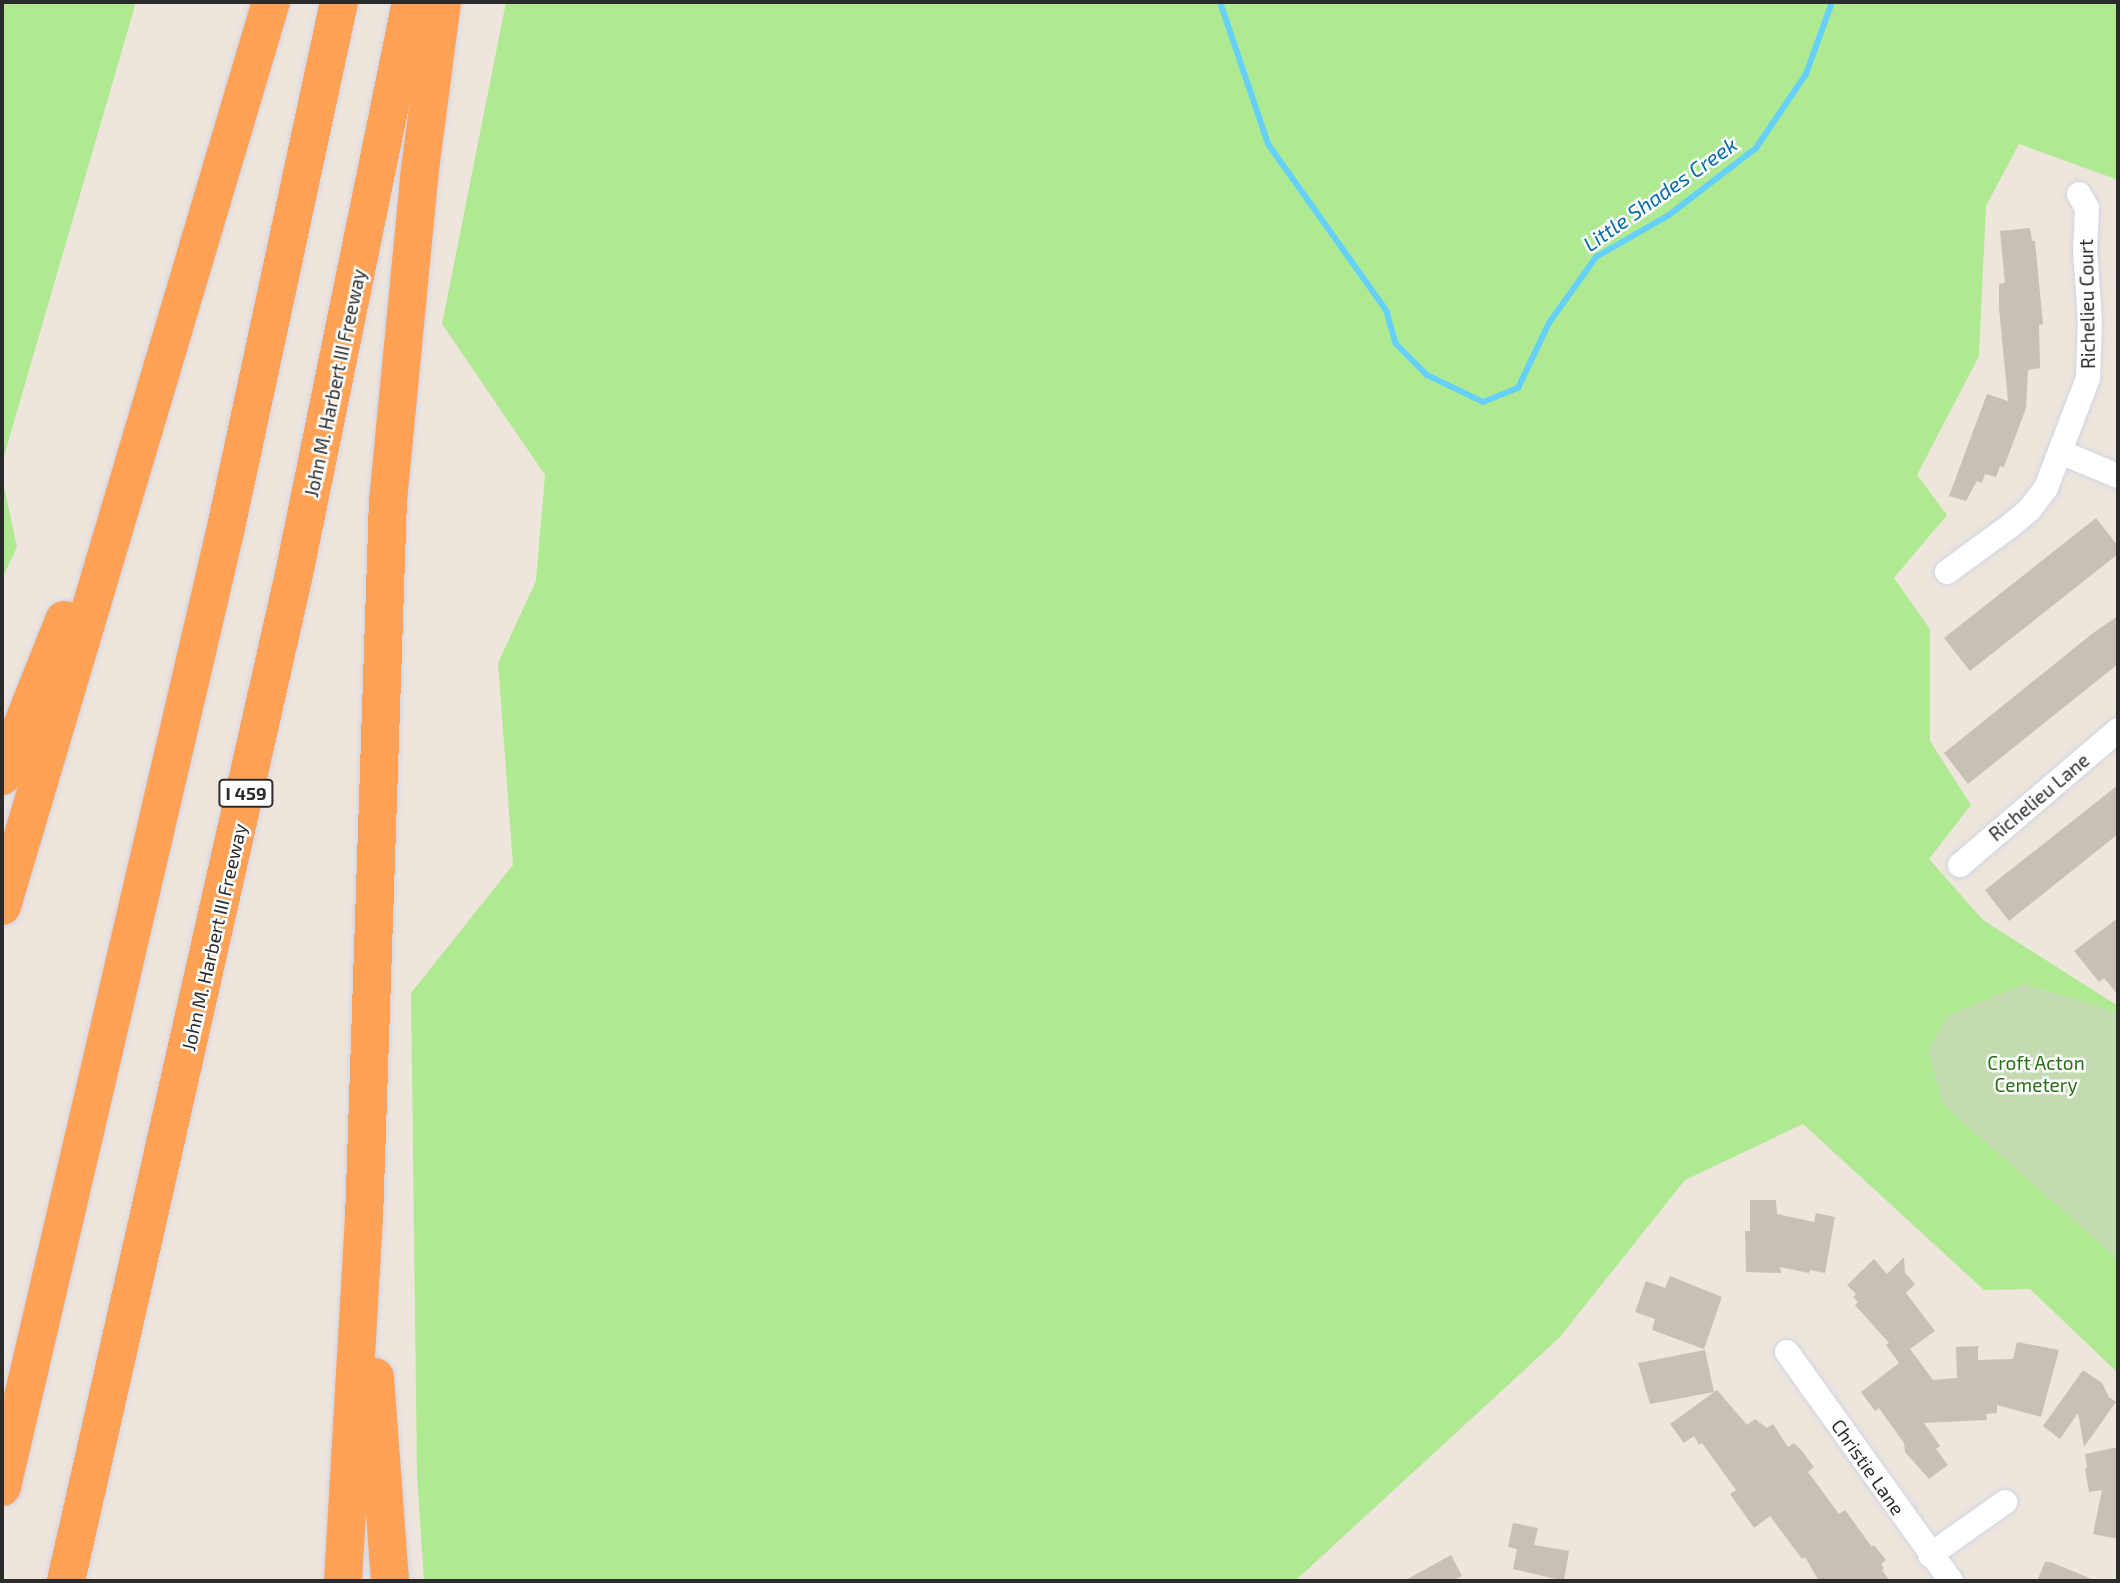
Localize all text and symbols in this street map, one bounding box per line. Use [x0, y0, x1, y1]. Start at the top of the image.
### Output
water label: Little Shades Creek [1578, 132, 1742, 256]
street label: Richelieu Court [2074, 239, 2100, 369]
street label: John M. Harbert III Freeway [300, 267, 370, 499]
street label: Richelieu Lane [1984, 748, 2094, 846]
road number: I 459 [218, 778, 274, 808]
street label: John M. Harbert III Freeway [177, 821, 251, 1053]
park label: Croft Acton Cemetery [1987, 1052, 2085, 1096]
street label: Christie Lane [1827, 1415, 1909, 1519]

